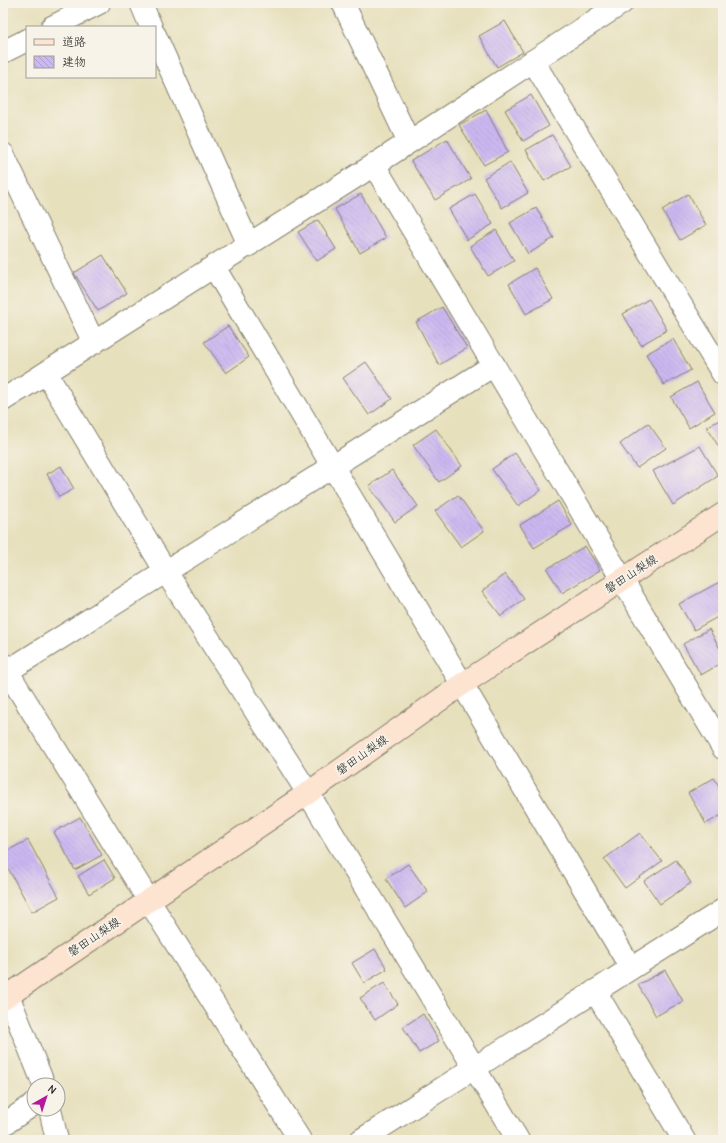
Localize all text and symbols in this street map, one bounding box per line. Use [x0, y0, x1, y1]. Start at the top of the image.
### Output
legend [26, 26, 156, 78]
text: 道路 [62, 35, 86, 49]
text: 建物 [62, 55, 86, 69]
street label: 磐田山梨線 [602, 552, 660, 596]
street label: 磐田山梨線 [333, 732, 391, 778]
street label: 磐田山梨線 [65, 914, 123, 960]
north arrow [26, 1077, 66, 1117]
text: N [45, 1082, 59, 1097]

